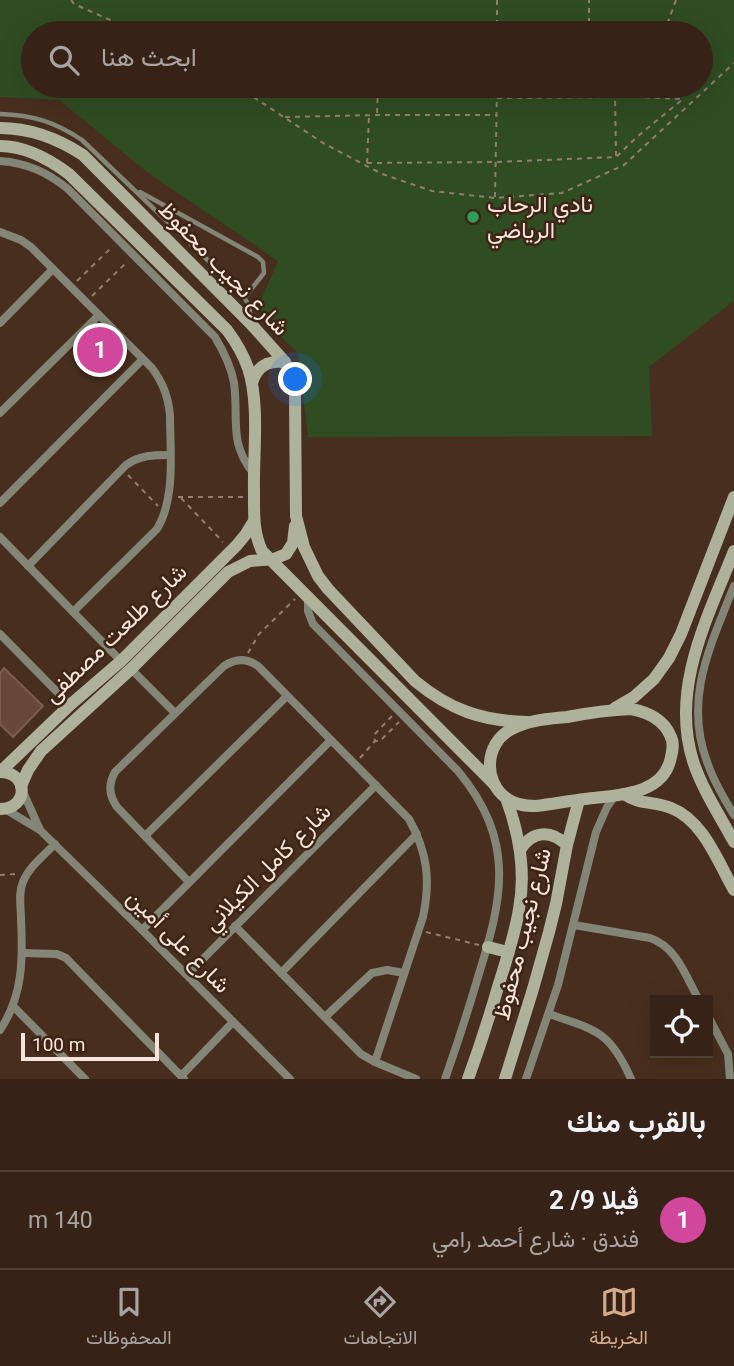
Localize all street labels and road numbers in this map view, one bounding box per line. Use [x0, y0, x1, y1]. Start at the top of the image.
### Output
street label: شارع نجيب محفوظ [151, 196, 295, 343]
street label: شارع طلعت مصطفى [38, 558, 194, 710]
street label: شارع كامل الكيلاني [198, 798, 340, 940]
street label: شارع نجيب محفوظ [488, 845, 559, 1023]
street label: شارع على أمين [120, 884, 236, 1000]

